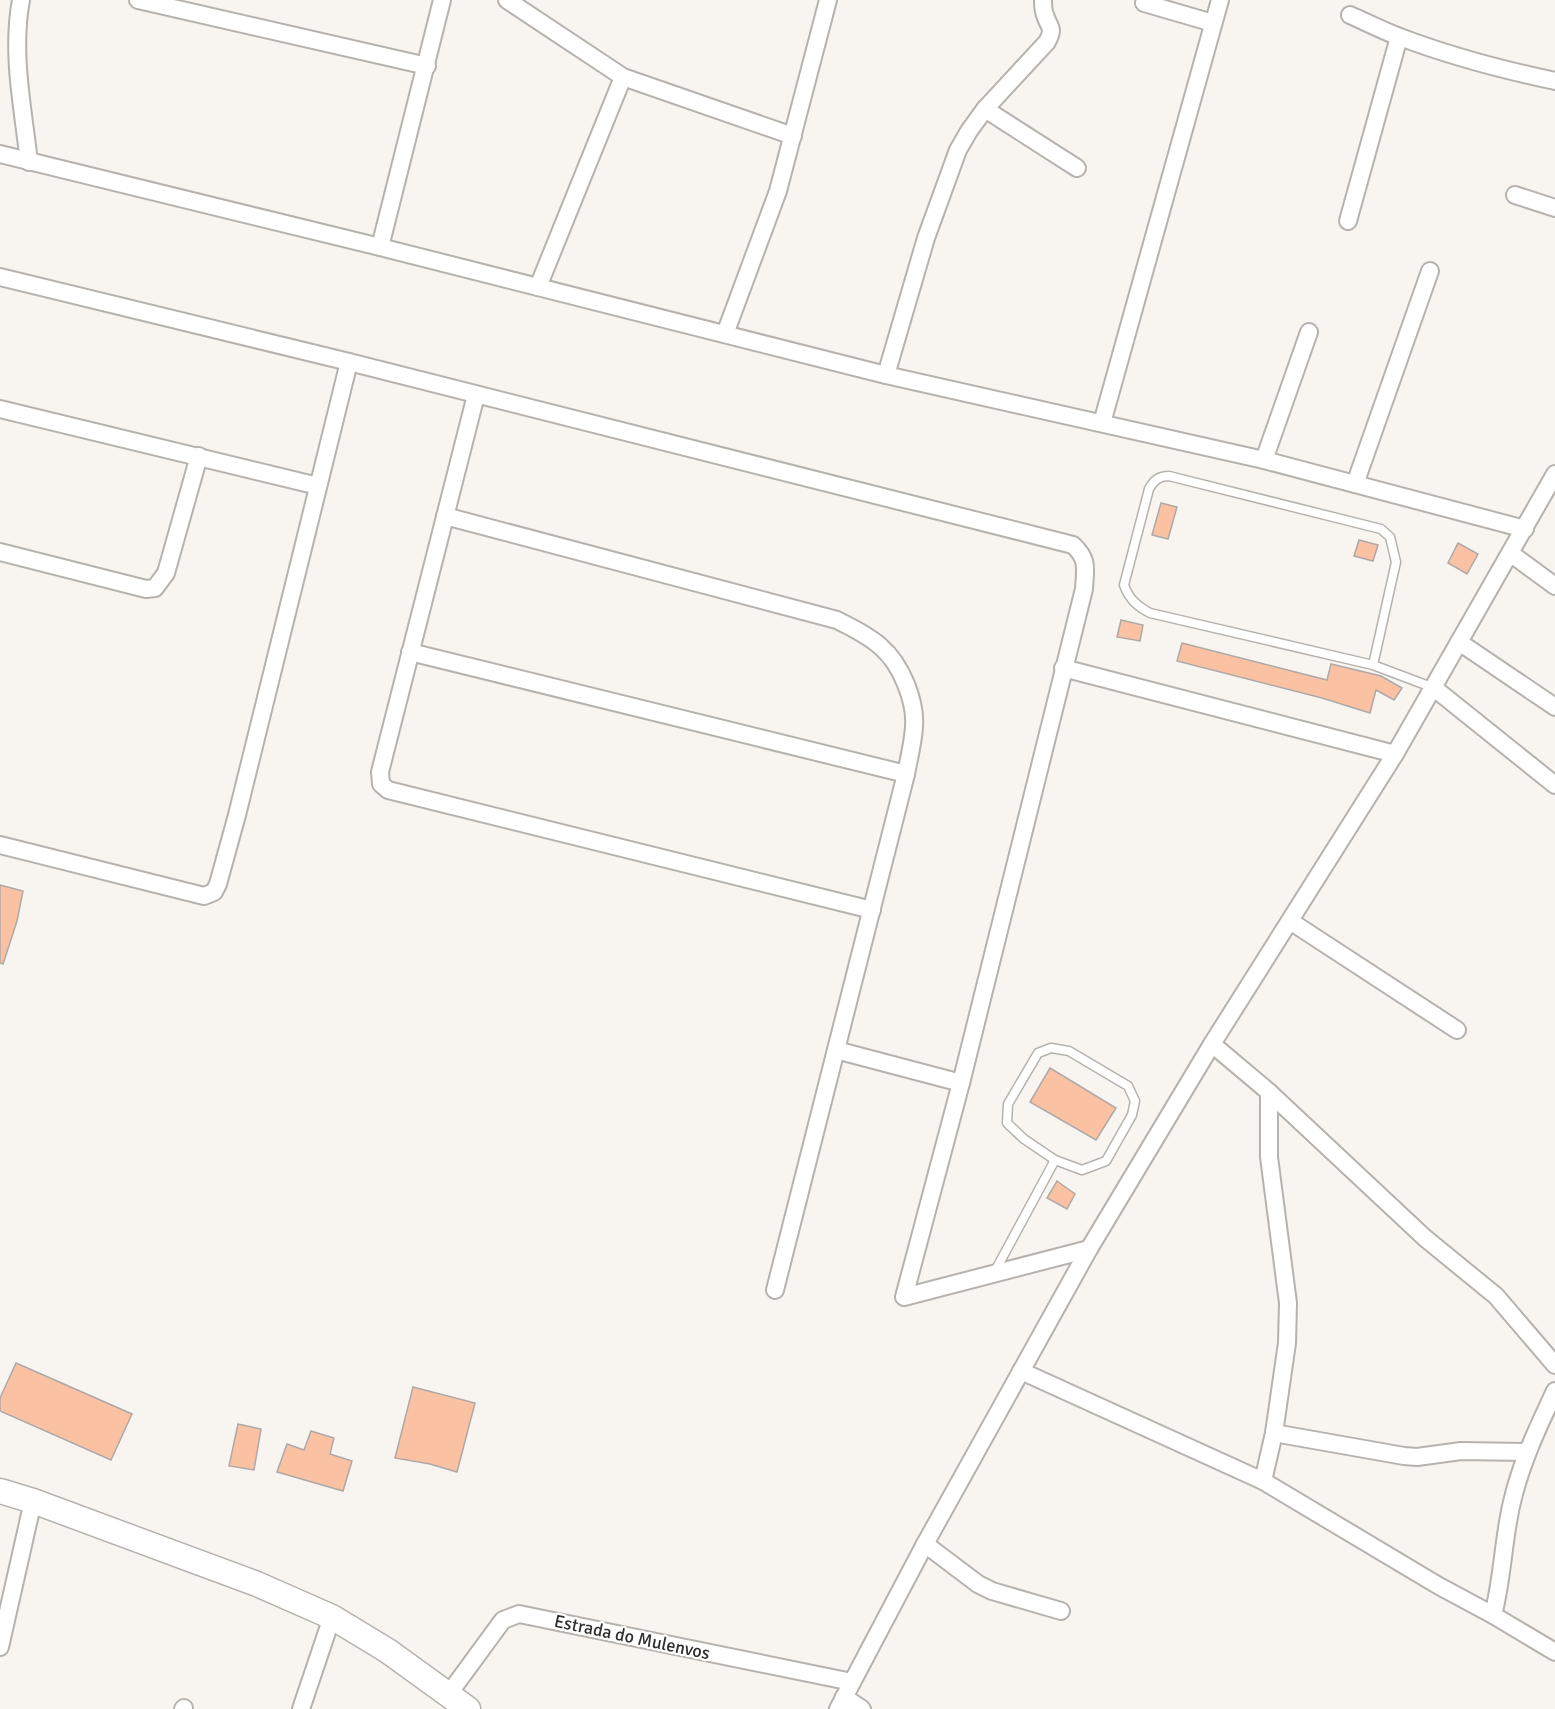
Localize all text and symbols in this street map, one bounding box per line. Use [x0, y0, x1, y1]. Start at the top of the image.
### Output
street label: Estrada do Mulenvos [552, 1610, 712, 1664]

